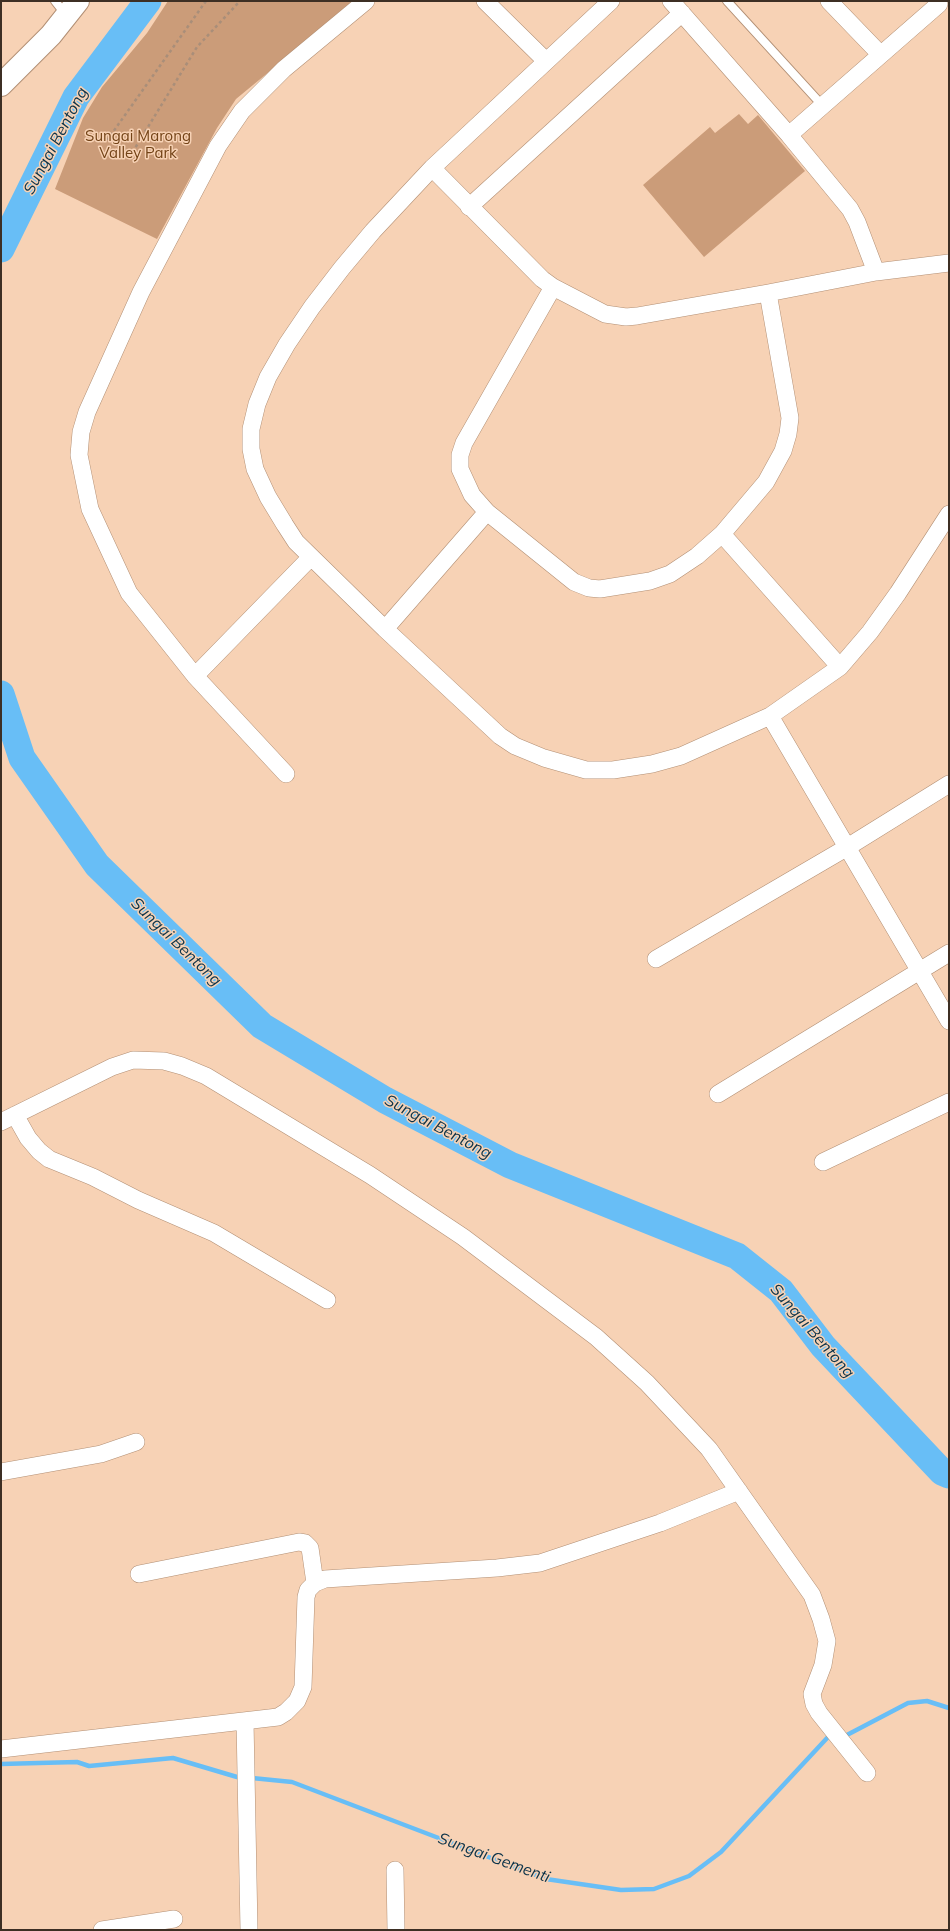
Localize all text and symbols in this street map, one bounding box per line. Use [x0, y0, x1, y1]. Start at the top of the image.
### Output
water label: Sungai Bentong [20, 84, 92, 198]
park label: Sungai Marong Valley Park [85, 127, 191, 162]
water label: Sungai Bentong [127, 894, 225, 990]
water label: Sungai Bentong [381, 1091, 495, 1163]
water label: Sungai Bentong [766, 1280, 858, 1382]
water label: Sungai Gementi [435, 1829, 553, 1887]

